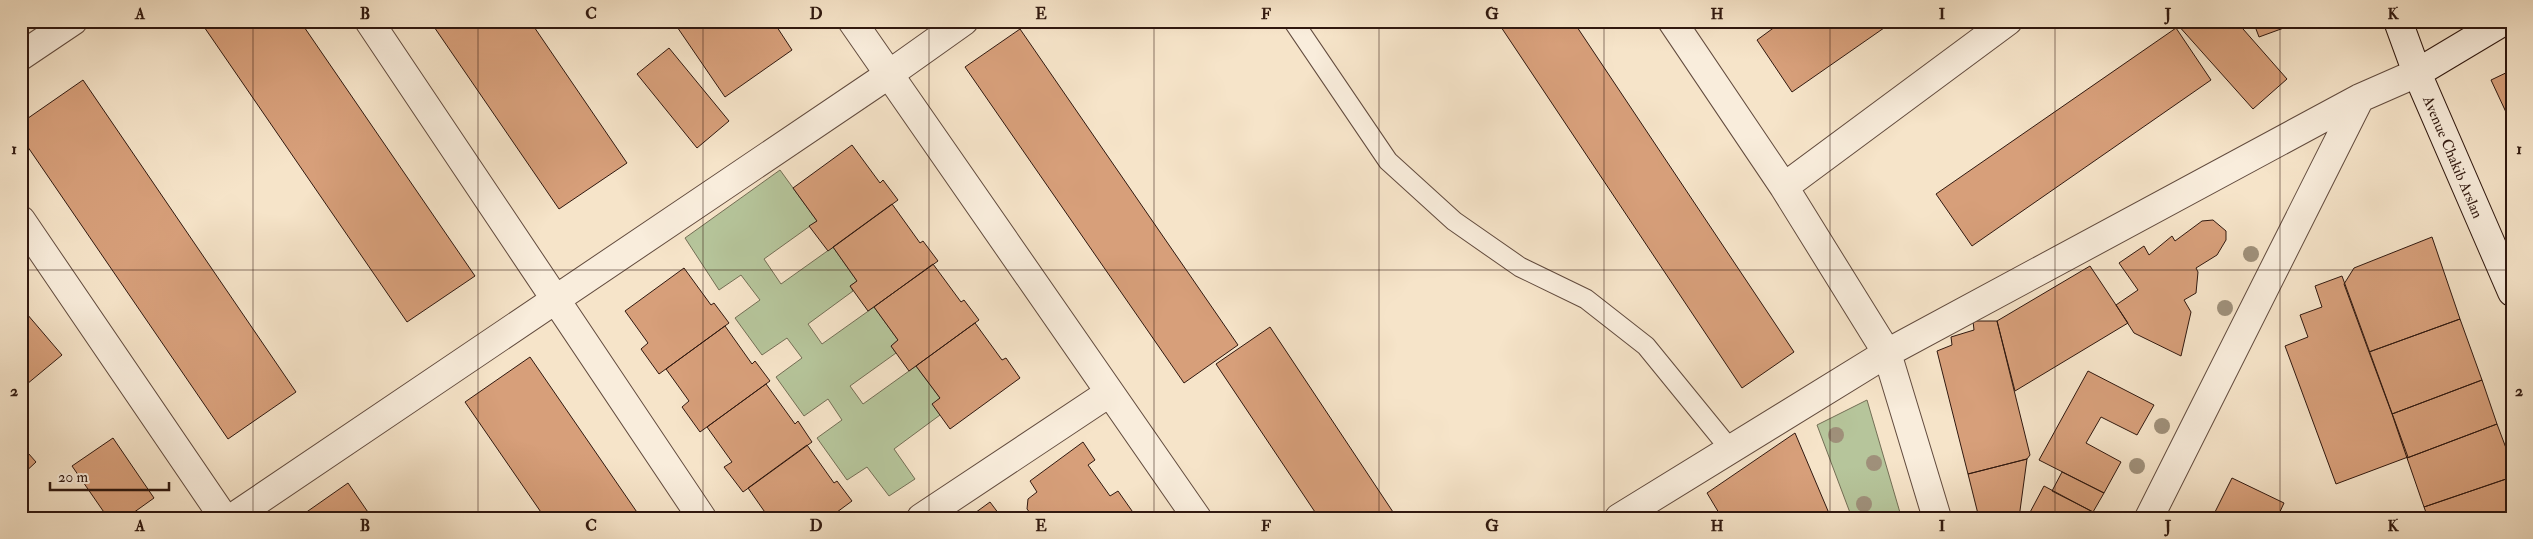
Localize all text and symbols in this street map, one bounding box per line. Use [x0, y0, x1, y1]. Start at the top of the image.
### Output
text: A [134, 4, 146, 24]
text: B [360, 4, 370, 24]
text: C [585, 4, 597, 24]
text: D [809, 4, 823, 24]
text: E [1035, 4, 1047, 24]
text: F [1261, 4, 1271, 24]
text: G [1485, 4, 1499, 24]
text: H [1710, 4, 1724, 24]
text: I [1939, 4, 1946, 24]
text: J [2164, 4, 2172, 25]
text: K [2387, 4, 2399, 24]
street label: Avenue Chakib Arslan [2418, 92, 2487, 222]
text: 1 [11, 139, 17, 159]
text: 1 [2516, 139, 2522, 159]
text: 2 [10, 381, 18, 401]
text: 2 [2515, 381, 2523, 401]
scale bar [50, 459, 169, 491]
text: 20 m [58, 468, 88, 487]
text: A [134, 516, 146, 536]
text: B [360, 516, 370, 536]
text: C [585, 516, 597, 536]
text: D [809, 516, 823, 536]
text: E [1035, 516, 1047, 536]
text: F [1261, 516, 1271, 536]
text: G [1485, 516, 1499, 536]
text: H [1710, 516, 1724, 536]
text: I [1939, 516, 1946, 536]
text: J [2164, 516, 2172, 537]
text: K [2387, 516, 2399, 536]

